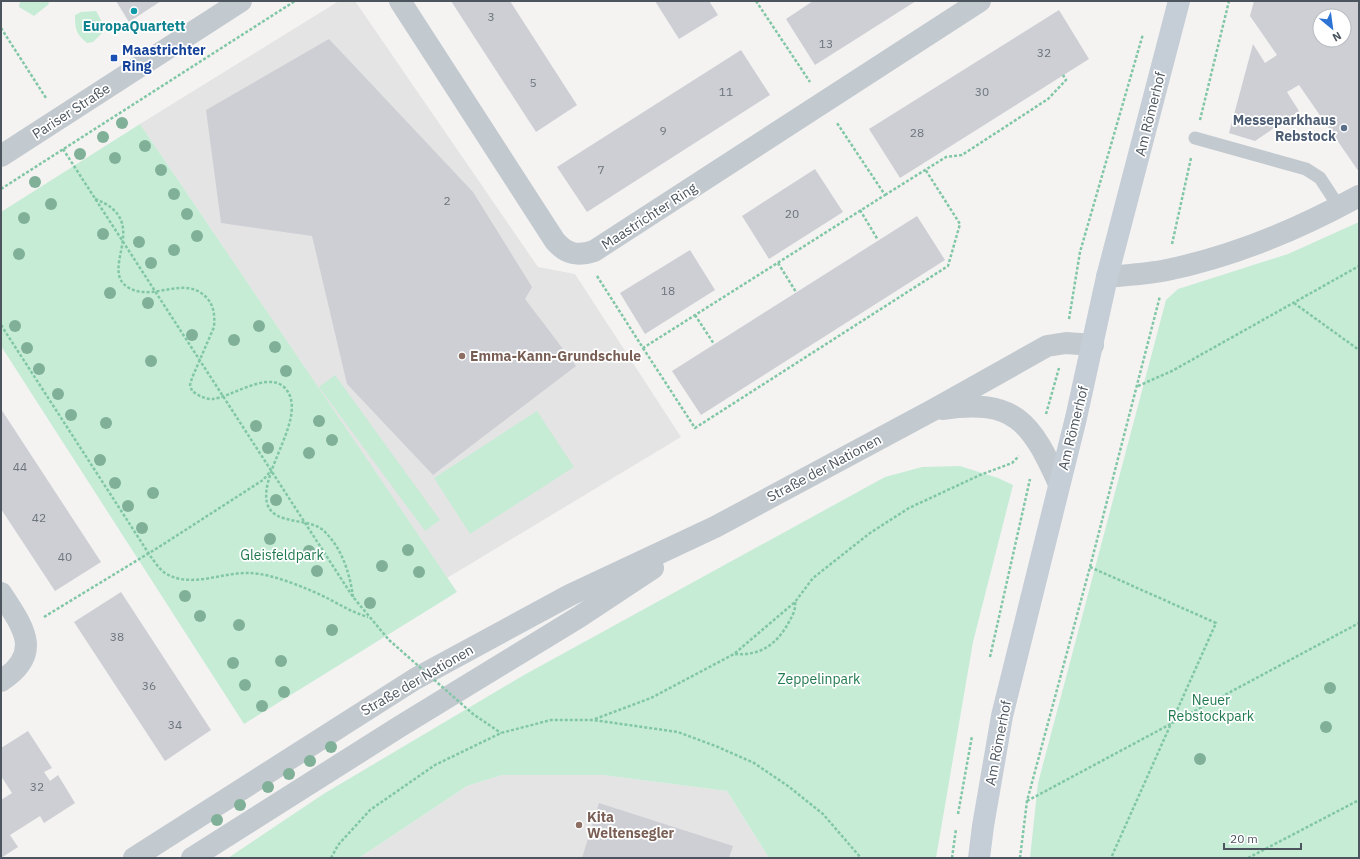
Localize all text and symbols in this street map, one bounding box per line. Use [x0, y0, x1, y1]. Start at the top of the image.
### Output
marker: EuropaQuartett [129, 6, 139, 16]
north arrow [1312, 8, 1352, 48]
house number: 3 [487, 9, 495, 24]
place label: EuropaQuartett [83, 17, 185, 35]
text: N [1330, 29, 1344, 45]
house number: 13 [819, 36, 833, 51]
place label: Maastrichter Ring [122, 41, 206, 75]
house number: 32 [1037, 45, 1051, 60]
marker: Maastrichter Ring [109, 53, 119, 63]
street label: Am Römerhof [1131, 69, 1169, 158]
house number: 5 [529, 75, 537, 90]
street label: Pariser Straße [29, 79, 114, 143]
house number: 11 [719, 84, 733, 99]
house number: 30 [975, 84, 989, 99]
place label: Messeparkhaus Rebstock [1233, 111, 1337, 145]
house number: 9 [659, 123, 667, 138]
marker: Messeparkhaus Rebstock [1339, 123, 1349, 133]
house number: 28 [910, 125, 924, 140]
house number: 7 [597, 162, 605, 177]
street label: Maastrichter Ring [598, 178, 701, 254]
house number: 2 [443, 193, 451, 208]
house number: 20 [785, 206, 799, 221]
house number: 18 [661, 283, 675, 298]
place label: Emma-Kann-Grundschule [470, 347, 641, 365]
marker: Emma-Kann-Grundschule [457, 351, 467, 361]
street label: Am Römerhof [1054, 383, 1092, 472]
street label: Straße der Nationen [764, 430, 884, 506]
house number: 44 [13, 459, 27, 474]
house number: 42 [32, 510, 46, 525]
park label: Gleisfeldpark [240, 546, 324, 564]
house number: 40 [58, 549, 72, 564]
house number: 38 [110, 629, 124, 644]
street label: Straße der Nationen [357, 640, 477, 720]
park label: Zeppelinpark [777, 670, 861, 688]
house number: 36 [142, 678, 156, 693]
park label: Neuer Rebstockpark [1168, 691, 1255, 725]
street label: Am Römerhof [981, 698, 1015, 787]
house number: 34 [168, 717, 182, 732]
house number: 32 [30, 779, 44, 794]
place label: Kita Weltensegler [587, 808, 675, 842]
marker: Kita Weltensegler [574, 820, 584, 830]
scale bar [1224, 825, 1301, 851]
text: 20 m [1230, 831, 1258, 846]

